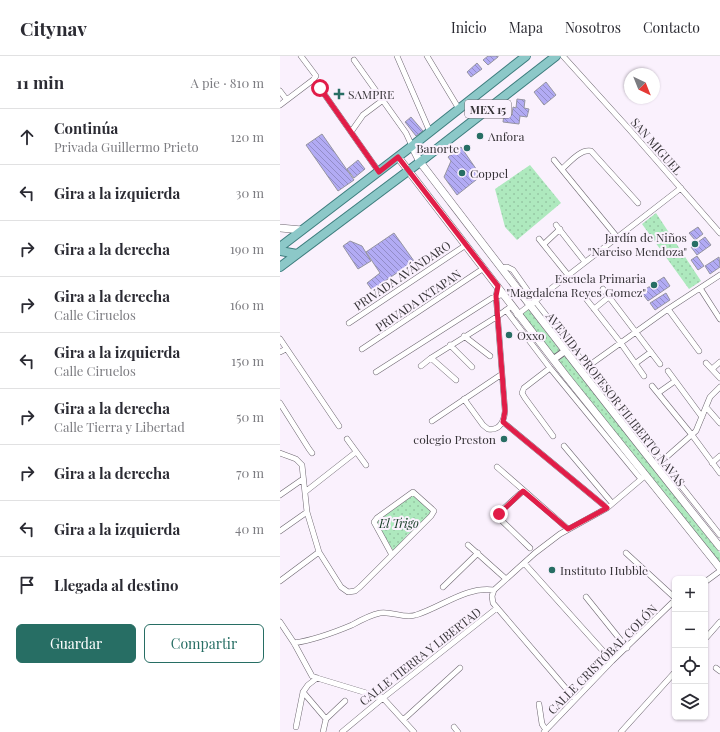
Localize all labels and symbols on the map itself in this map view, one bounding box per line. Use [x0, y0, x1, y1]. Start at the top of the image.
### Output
north arrow [624, 68, 660, 104]
route start [311, 79, 329, 97]
place label: SAMPRE [348, 86, 394, 102]
marker: SAMPRE [333, 88, 345, 100]
road number: MEX 15 [465, 100, 511, 118]
street label: SAN MIGUEL [628, 114, 686, 178]
place label: Anfora [487, 128, 524, 144]
marker: Anfora [475, 131, 485, 141]
place label: Banorte [416, 140, 459, 156]
marker: Banorte [462, 143, 472, 153]
place label: Coppel [470, 165, 509, 181]
marker: Coppel [457, 168, 467, 178]
place label: Jardín de Niños "Narciso Mendoza" [588, 229, 687, 259]
street label: PRIVADA AVÁNDARO [350, 237, 454, 313]
marker: Jardín de Niños "Narciso Mendoza" [690, 239, 700, 249]
street label: PRIVADA IXTAPAN [372, 265, 464, 335]
place label: Escuela Primaria "Magdalena Reyes Gomez" [506, 270, 646, 300]
marker: Escuela Primaria "Magdalena Reyes Gomez" [649, 280, 659, 290]
street label: AVENIDA PROFESOR FILIBERTO NAVAS [542, 308, 689, 489]
place label: Oxxo [517, 327, 545, 343]
marker: Oxxo [504, 330, 514, 340]
place label: colegio Preston [413, 431, 496, 447]
marker: colegio Preston [499, 434, 509, 444]
route end [490, 505, 508, 523]
park label: El Trigo [378, 515, 419, 531]
place label: Instituto Hubble [560, 562, 648, 578]
marker: Instituto Hubble [547, 565, 557, 575]
street label: CALLE CRISTÓBAL COLÓN [544, 600, 661, 717]
street label: CALLE TIERRA Y LIBERTAD [356, 603, 484, 709]

